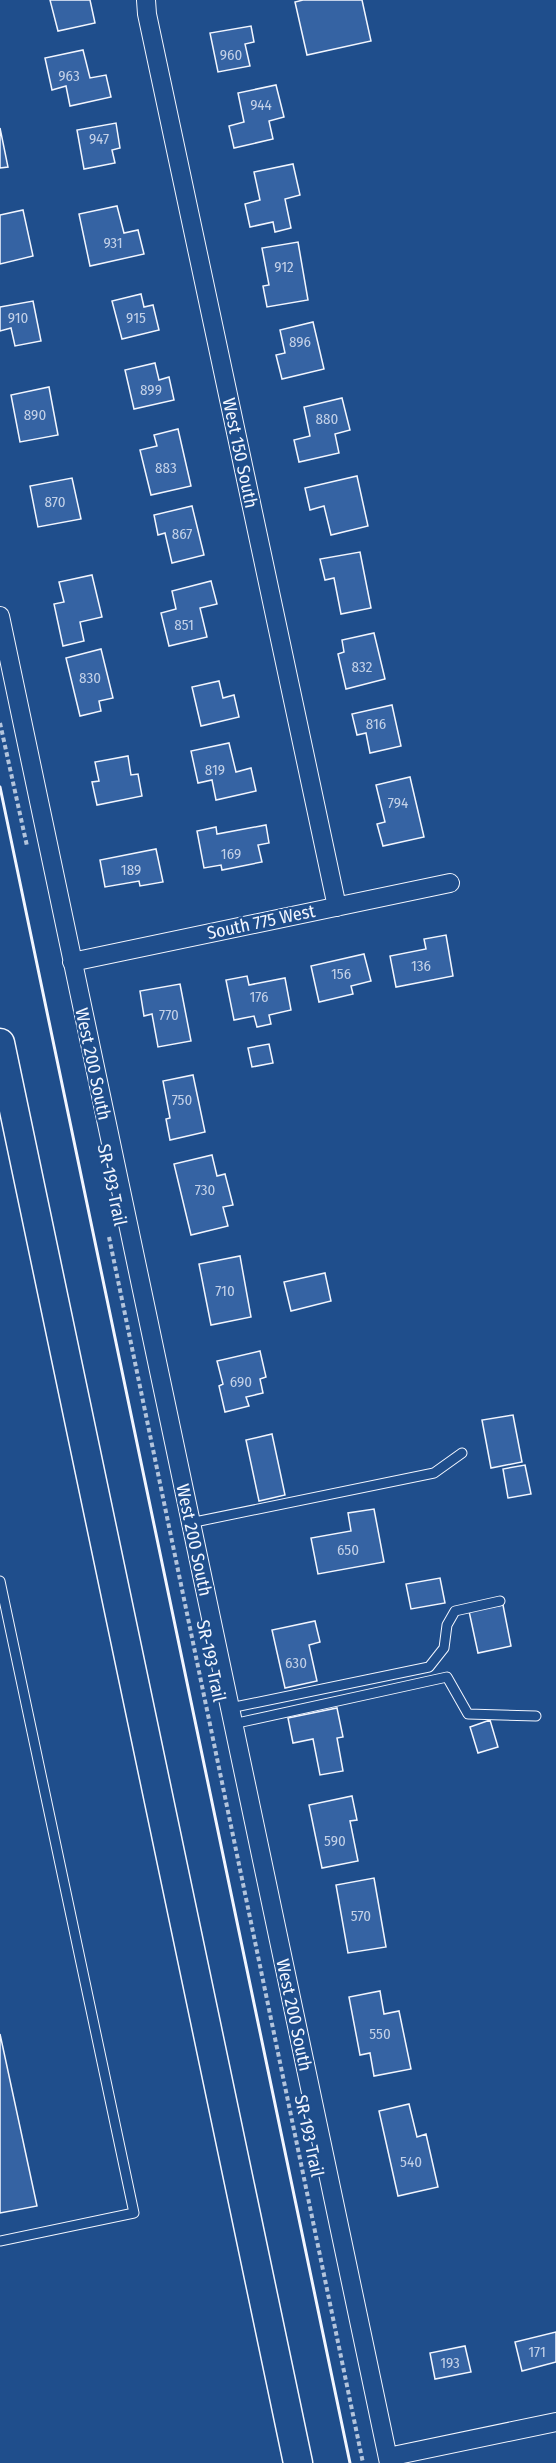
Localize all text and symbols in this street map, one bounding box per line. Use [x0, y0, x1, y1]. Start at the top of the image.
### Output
house number: 960 [220, 46, 242, 64]
house number: 963 [58, 67, 80, 85]
house number: 944 [250, 96, 272, 114]
house number: 947 [89, 130, 109, 148]
house number: 931 [103, 234, 123, 252]
house number: 912 [274, 258, 294, 276]
house number: 910 [8, 309, 28, 327]
house number: 915 [126, 309, 146, 327]
house number: 896 [289, 333, 311, 351]
house number: 899 [140, 381, 162, 399]
street label: West 150 South [218, 396, 262, 510]
house number: 890 [24, 406, 46, 424]
house number: 880 [316, 410, 338, 428]
house number: 883 [155, 459, 177, 477]
house number: 870 [44, 493, 66, 511]
house number: 867 [172, 525, 192, 543]
house number: 851 [174, 616, 194, 634]
house number: 832 [352, 658, 373, 676]
house number: 830 [79, 669, 101, 687]
house number: 816 [366, 715, 386, 733]
house number: 819 [205, 761, 225, 779]
house number: 794 [388, 794, 408, 812]
house number: 169 [221, 845, 241, 863]
house number: 189 [121, 861, 141, 879]
street label: South 775 West [205, 900, 317, 944]
house number: 136 [411, 957, 431, 975]
house number: 156 [331, 965, 351, 983]
house number: 176 [249, 988, 269, 1006]
street label: West 200 South [70, 1006, 116, 1122]
house number: 770 [159, 1006, 179, 1024]
house number: 750 [172, 1091, 192, 1109]
street label: SR-193 Trail [93, 1142, 131, 1228]
house number: 730 [195, 1181, 215, 1199]
house number: 710 [215, 1282, 235, 1300]
house number: 690 [230, 1373, 252, 1391]
street label: West 200 South [171, 1482, 217, 1598]
house number: 650 [337, 1541, 359, 1559]
street label: SR-193 Trail [192, 1618, 230, 1704]
house number: 630 [285, 1654, 307, 1672]
house number: 590 [324, 1832, 346, 1850]
house number: 570 [351, 1907, 371, 1925]
street label: West 200 South [271, 1957, 317, 2073]
house number: 550 [369, 2025, 391, 2043]
street label: SR-193 Trail [290, 2093, 328, 2179]
house number: 540 [400, 2153, 422, 2171]
house number: 171 [528, 2343, 546, 2361]
house number: 193 [440, 2354, 460, 2372]

